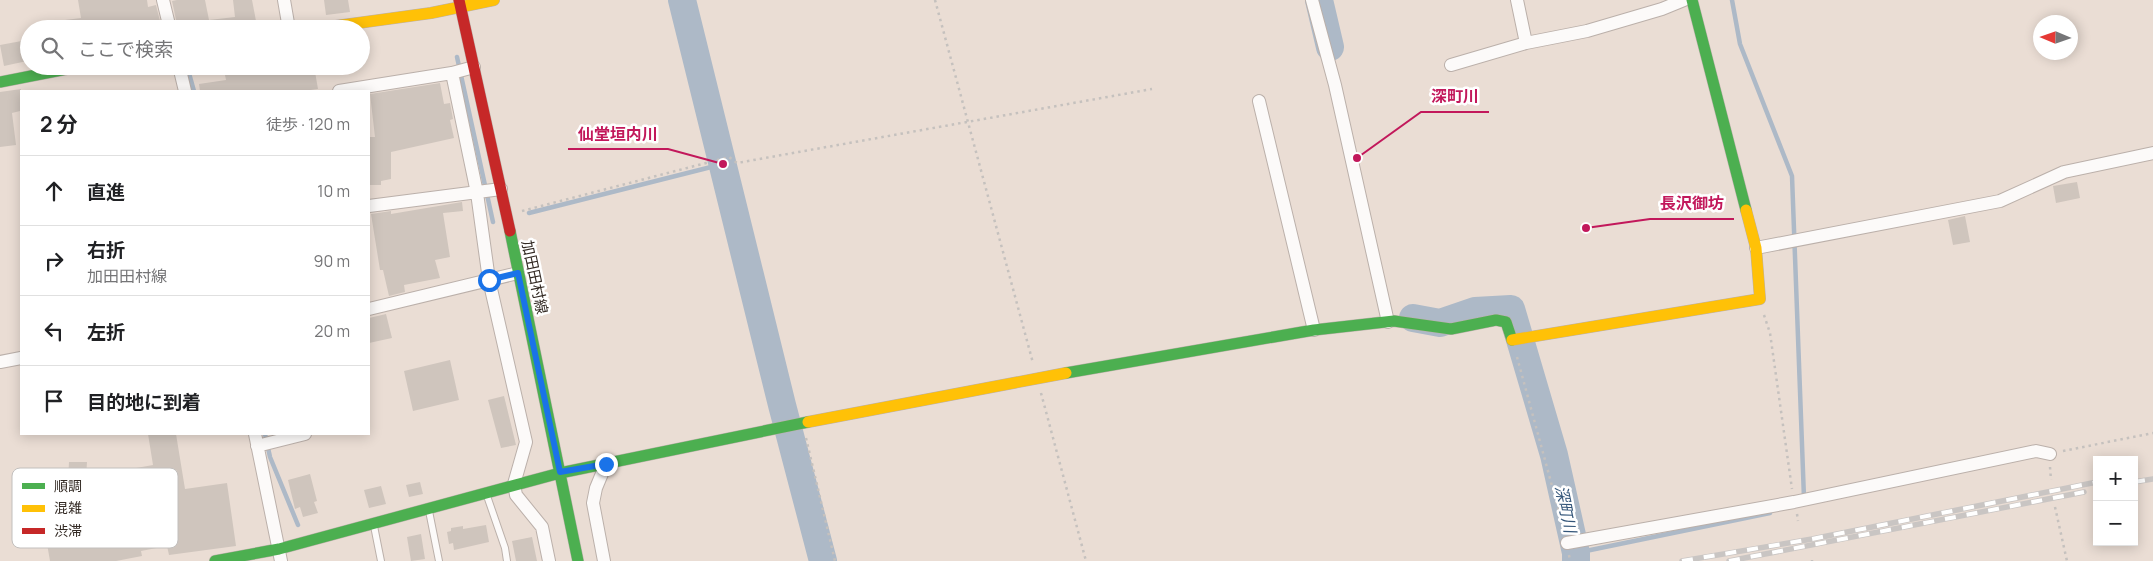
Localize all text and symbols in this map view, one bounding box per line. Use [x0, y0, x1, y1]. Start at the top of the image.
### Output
north arrow [2033, 15, 2078, 60]
search box [20, 20, 370, 75]
icon: search [38, 34, 66, 62]
text: ここで検索 [78, 36, 173, 62]
callout: 深町川 [1421, 81, 1489, 112]
text: 深町川 [1431, 85, 1479, 107]
text: 2 分 [40, 110, 78, 138]
text: 徒歩 · 120 m [266, 113, 350, 135]
callout: 仙堂垣内川 [568, 118, 668, 149]
text: 仙堂垣内川 [577, 123, 658, 145]
icon: ahead [40, 177, 68, 205]
text: 直進 [87, 179, 125, 205]
text: 10 m [317, 180, 350, 202]
callout: 長沢御坊 [1650, 188, 1734, 219]
text: 長沢御坊 [1660, 192, 1724, 214]
text: 右折 [87, 237, 125, 263]
street label: 加田田村線 [517, 238, 553, 316]
icon: right [40, 247, 68, 275]
text: 90 m [314, 250, 350, 272]
text: 加田田村線 [87, 265, 167, 287]
route start [478, 269, 501, 292]
icon: left [40, 317, 68, 345]
text: 左折 [87, 319, 125, 345]
text: 20 m [314, 320, 350, 342]
icon: arrive [40, 387, 68, 415]
text: 目的地に到着 [87, 389, 201, 415]
route end [595, 453, 618, 476]
map controls [2093, 456, 2138, 546]
button: + [2093, 456, 2138, 501]
legend [12, 468, 178, 548]
text: 順調 [54, 476, 82, 495]
water label: 深町川 [1550, 483, 1582, 537]
text: 混雑 [54, 498, 82, 517]
button: − [2093, 501, 2138, 546]
text: 渋滞 [54, 521, 82, 540]

